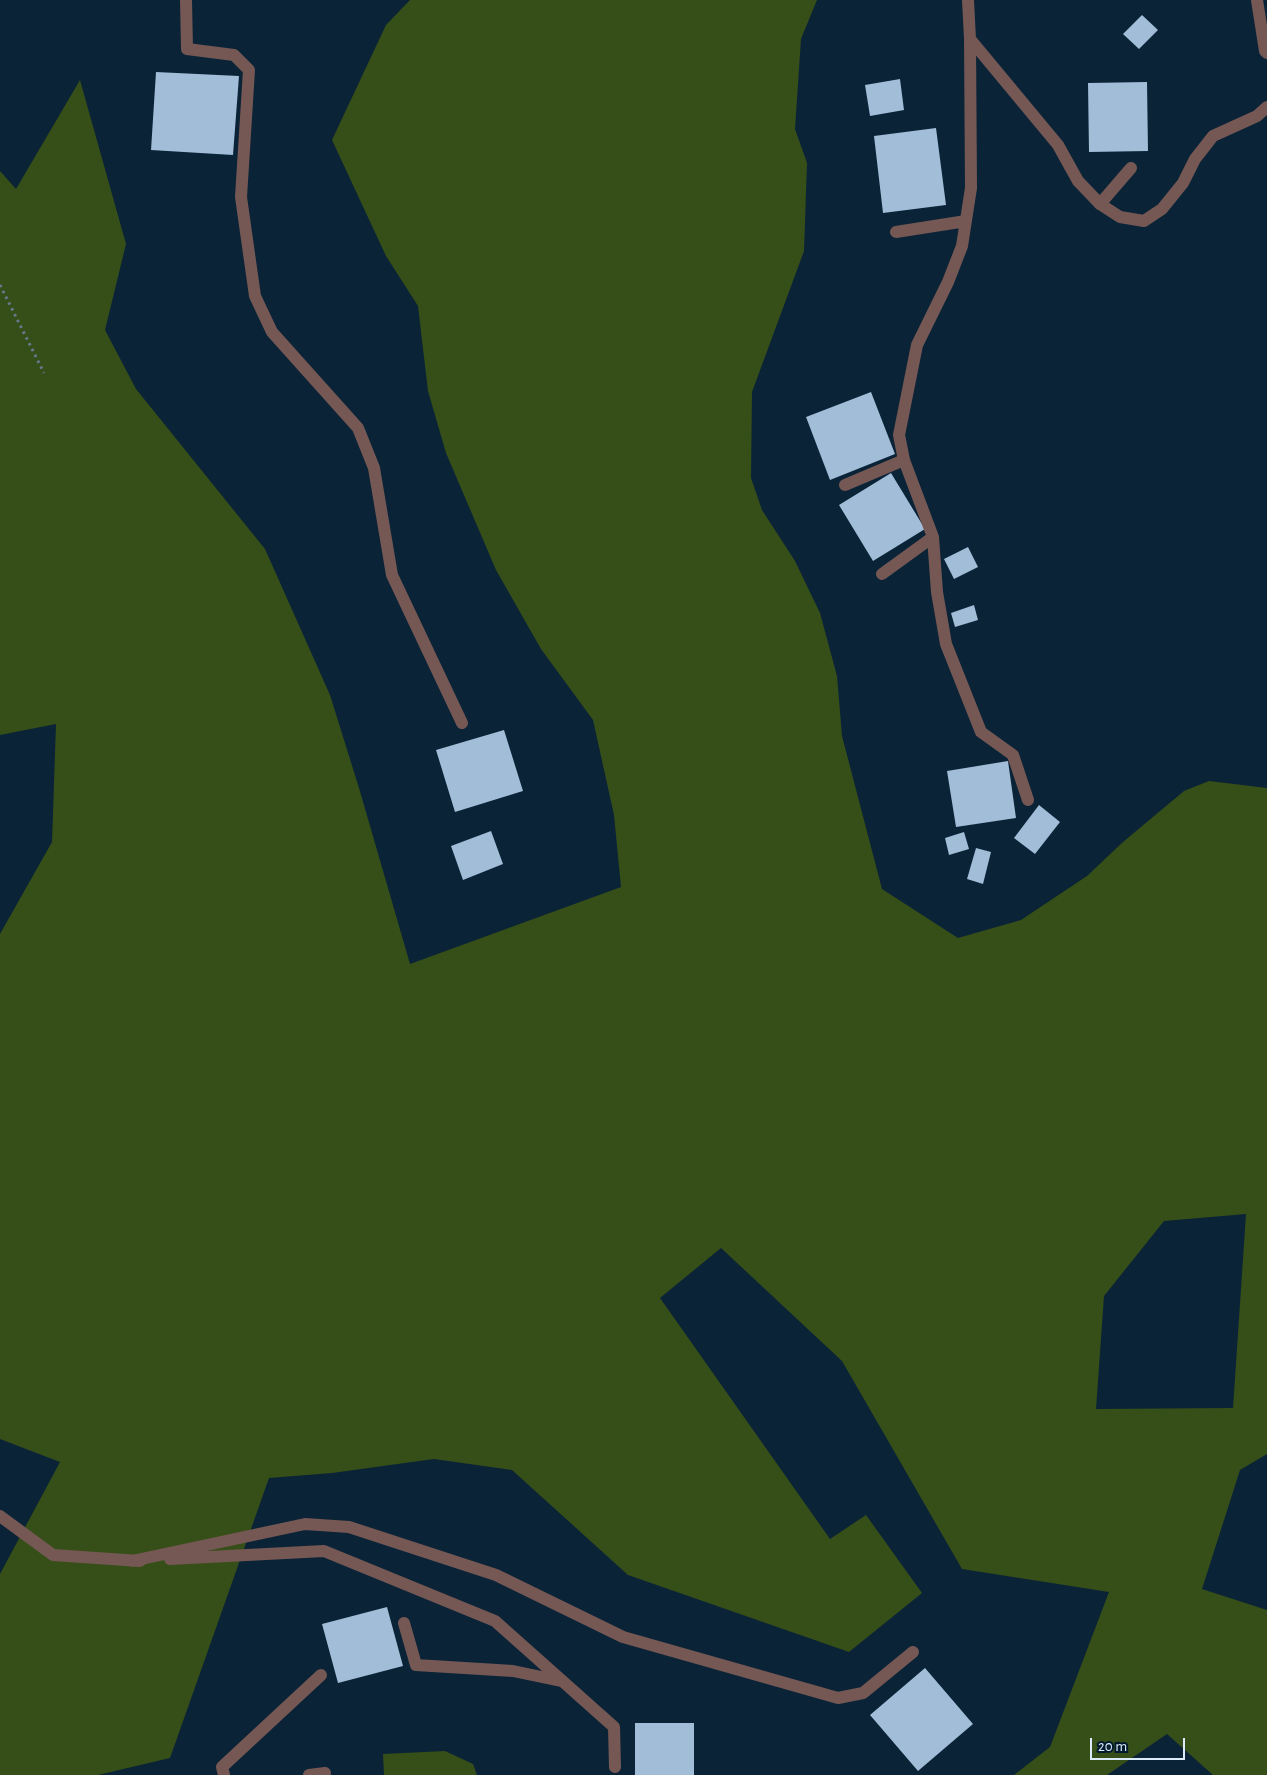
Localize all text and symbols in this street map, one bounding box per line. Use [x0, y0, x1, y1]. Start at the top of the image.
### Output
scale bar [1092, 1728, 1187, 1760]
text: 20 m [1098, 1739, 1127, 1754]

